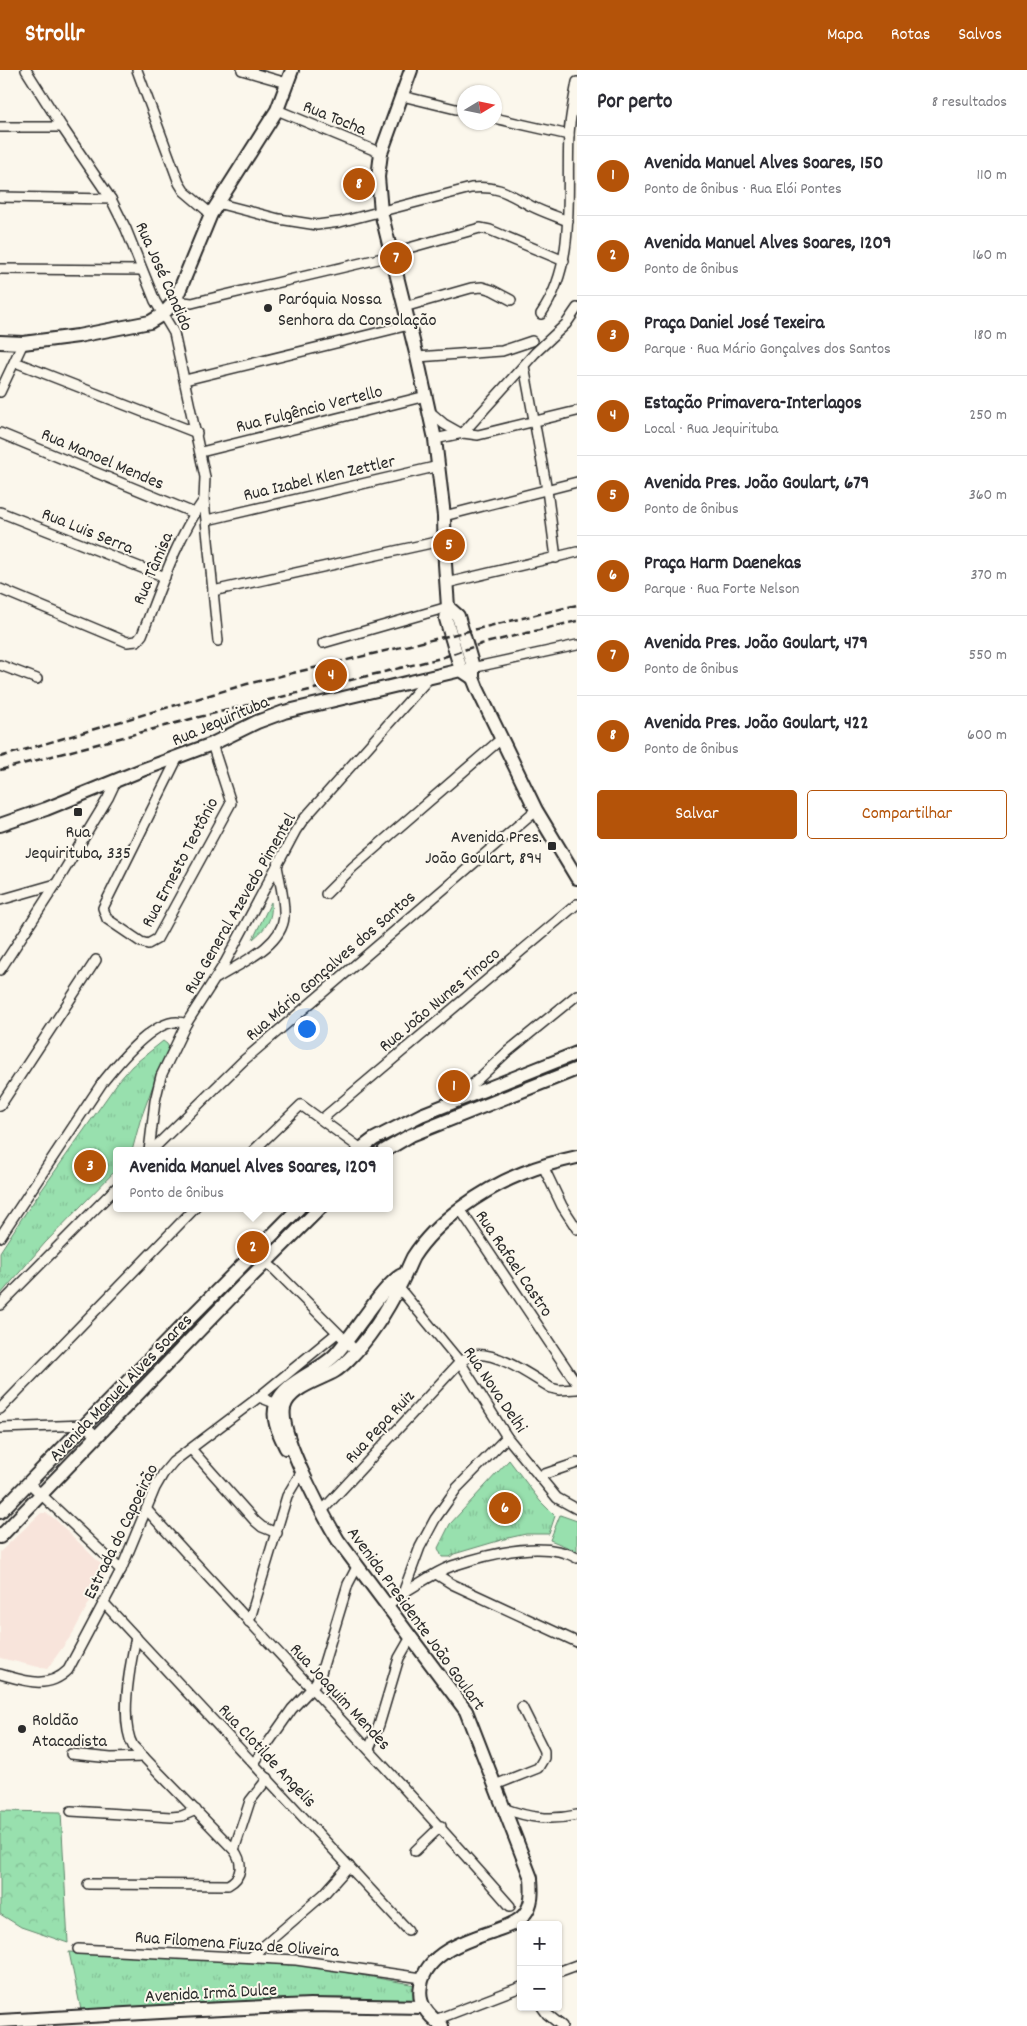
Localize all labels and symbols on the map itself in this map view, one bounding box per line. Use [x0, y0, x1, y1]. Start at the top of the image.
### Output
north arrow [457, 85, 502, 130]
street label: Rua Tocha [299, 95, 370, 144]
pin: 8 [343, 165, 375, 203]
street label: Rua José Candido [128, 219, 198, 336]
pin: 7 [380, 239, 412, 277]
place label: Paróquia Nossa Senhora da Consolação [278, 288, 436, 334]
marker: Paróquia Nossa Senhora da Consolação [262, 302, 274, 314]
street label: Rua Fulgêncio Vertello [234, 380, 385, 441]
street label: Rua Manoel Mendes [37, 423, 167, 497]
street label: Rua Izabel Klen Zettler [241, 450, 398, 509]
street label: Rua Luis Serra [37, 503, 137, 562]
pin: 5 [433, 526, 465, 564]
street label: Rua Tâmisa [128, 528, 181, 609]
pin: 4 [315, 656, 347, 694]
street label: Rua Jequirituba [169, 690, 274, 754]
street label: Rua Ernesto Teotônio [136, 794, 226, 933]
marker: Rua Jequirituba, 335 [72, 806, 84, 818]
street label: Rua General Azevedo Pimentel [179, 808, 304, 999]
place label: Rua Jequirituba, 335 [25, 821, 131, 867]
place label: Avenida Pres. João Goulart, 894 [425, 826, 542, 872]
marker: Avenida Pres. João Goulart, 894 [546, 840, 558, 852]
street label: Rua Mário Gonçalves dos Santos [241, 886, 422, 1048]
street label: Rua João Nunes Tinoco [375, 943, 507, 1059]
your location [294, 1016, 320, 1042]
pin: 1 [438, 1067, 470, 1105]
pin: 3 [74, 1147, 106, 1185]
street label: Rua Rafael Castro [468, 1206, 558, 1323]
pin: 2 [237, 1228, 269, 1266]
street label: Avenida Manuel Alves Soares [44, 1309, 199, 1468]
street label: Rua Nova Delhi [456, 1342, 532, 1438]
street label: Rua Pepa Ruiz [340, 1385, 422, 1470]
street label: Estrada do Capoeirão [79, 1460, 166, 1604]
pin: 6 [489, 1489, 521, 1527]
street label: Avenida Presidente João Goulart [340, 1523, 490, 1717]
street label: Rua Joaquim Mendes [283, 1639, 395, 1757]
street label: Rua Clotilde Angelis [211, 1699, 321, 1814]
place label: Roldão Atacadista [32, 1709, 108, 1755]
marker: Roldão Atacadista [16, 1723, 28, 1735]
street label: Rua Filomena Fiuza de Oliveira [134, 1926, 340, 1965]
street label: Avenida Irmã Dulce [145, 1979, 278, 2010]

